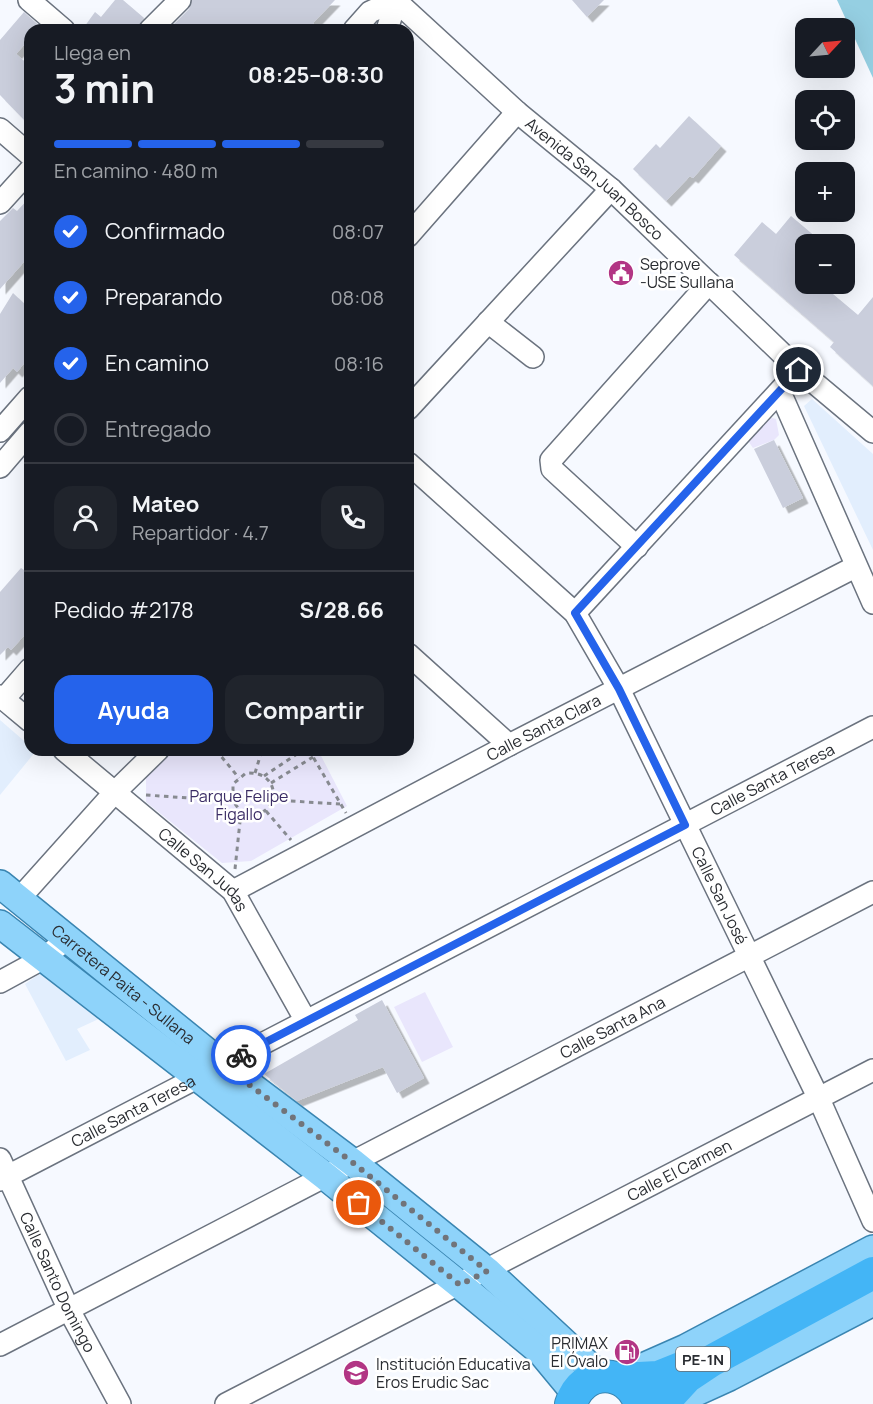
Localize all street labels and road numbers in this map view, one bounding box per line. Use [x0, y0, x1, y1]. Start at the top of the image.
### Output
street label: Avenida San Juan Bosco [521, 112, 669, 245]
street label: Calle Santa Clara [483, 689, 604, 766]
street label: Calle Santa Teresa [706, 738, 838, 821]
street label: Calle San Judas [154, 822, 253, 915]
street label: Calle San José [686, 843, 753, 948]
street label: Carretera Paita - Sullana [47, 919, 200, 1049]
street label: Calle Santa Ana [556, 991, 669, 1064]
street label: Calle Santa Teresa [67, 1070, 199, 1152]
street label: Calle El Carmen [623, 1134, 735, 1206]
street label: Calle Santo Domingo [15, 1208, 101, 1356]
road number: PE-1N [676, 1347, 730, 1371]

